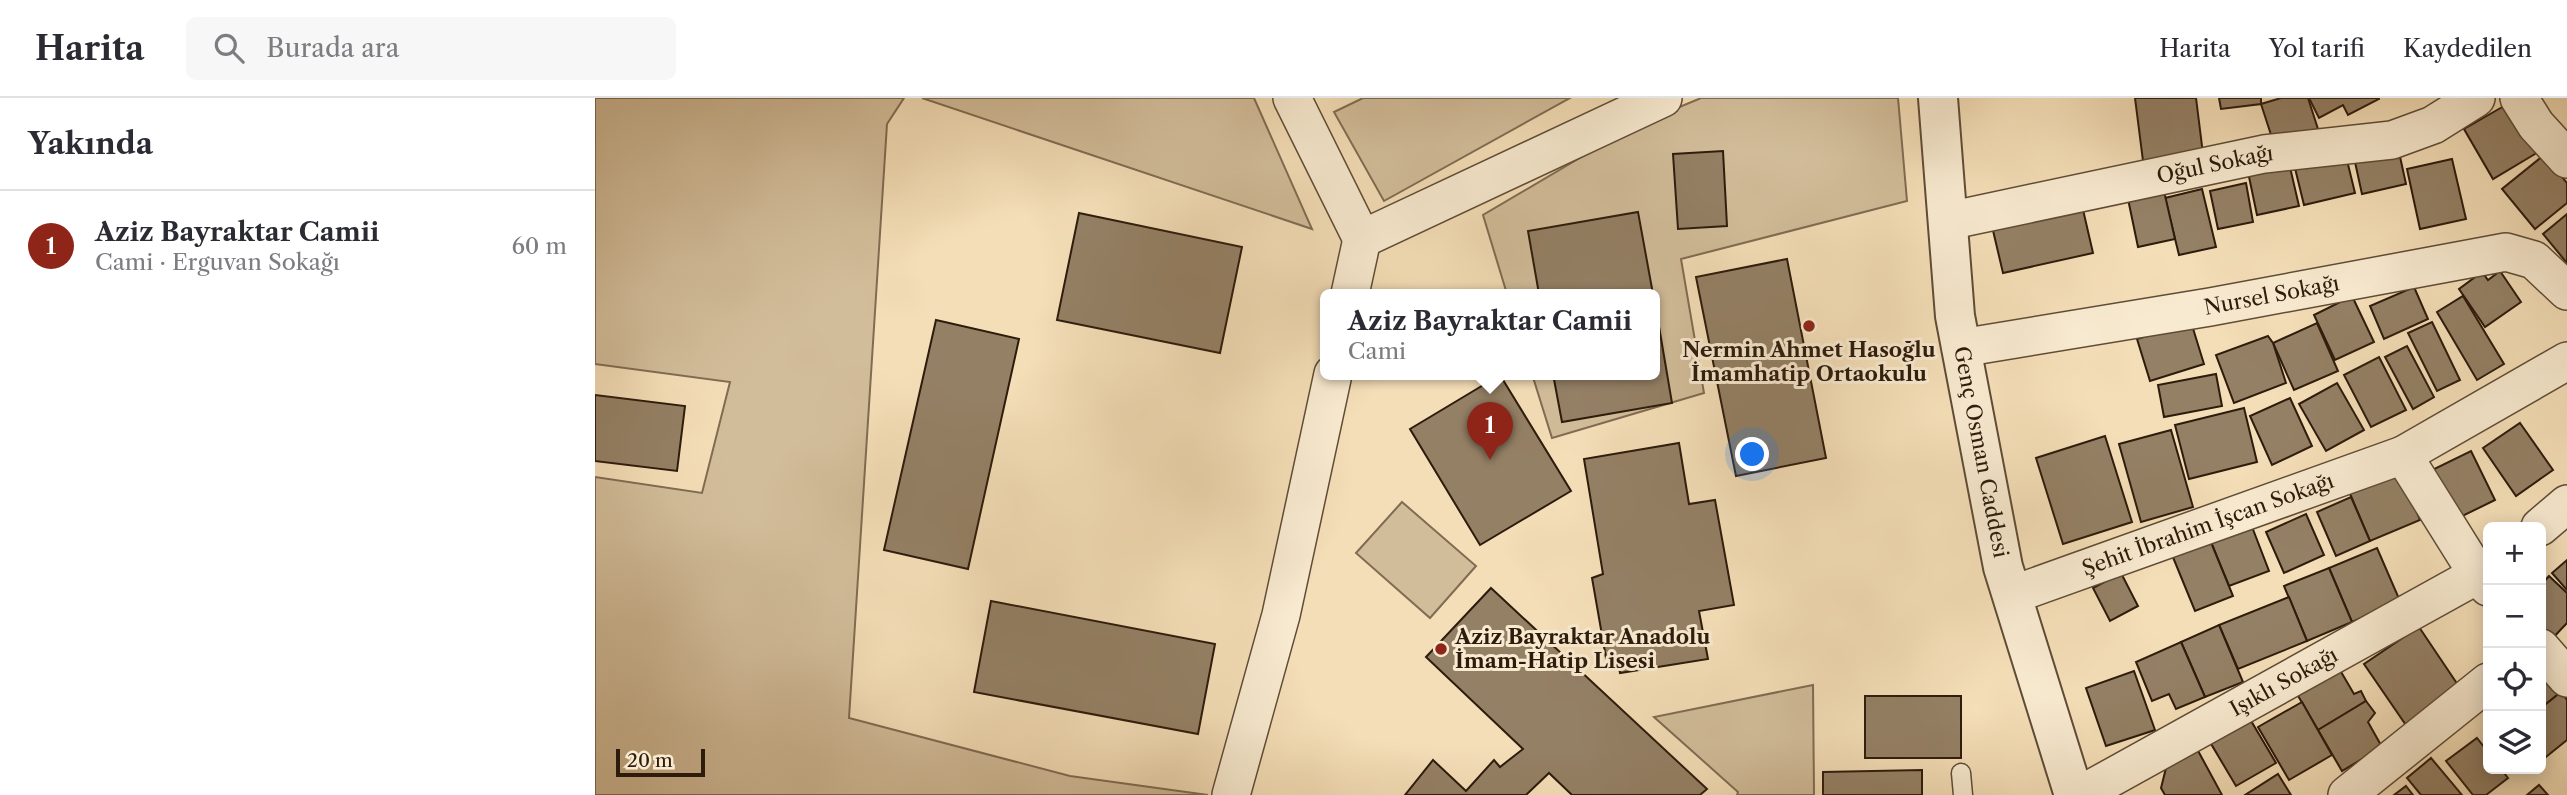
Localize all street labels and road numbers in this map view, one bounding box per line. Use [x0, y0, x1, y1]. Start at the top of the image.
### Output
street label: Oğul Sokağı [2154, 140, 2275, 188]
street label: Nursel Sokağı [2202, 270, 2341, 320]
street label: Genç Osman Caddesi [1949, 344, 2014, 560]
street label: Şehit İbrahim İşcan Sokağı [2078, 468, 2337, 581]
street label: Işıklı Sokağı [2225, 642, 2342, 722]

